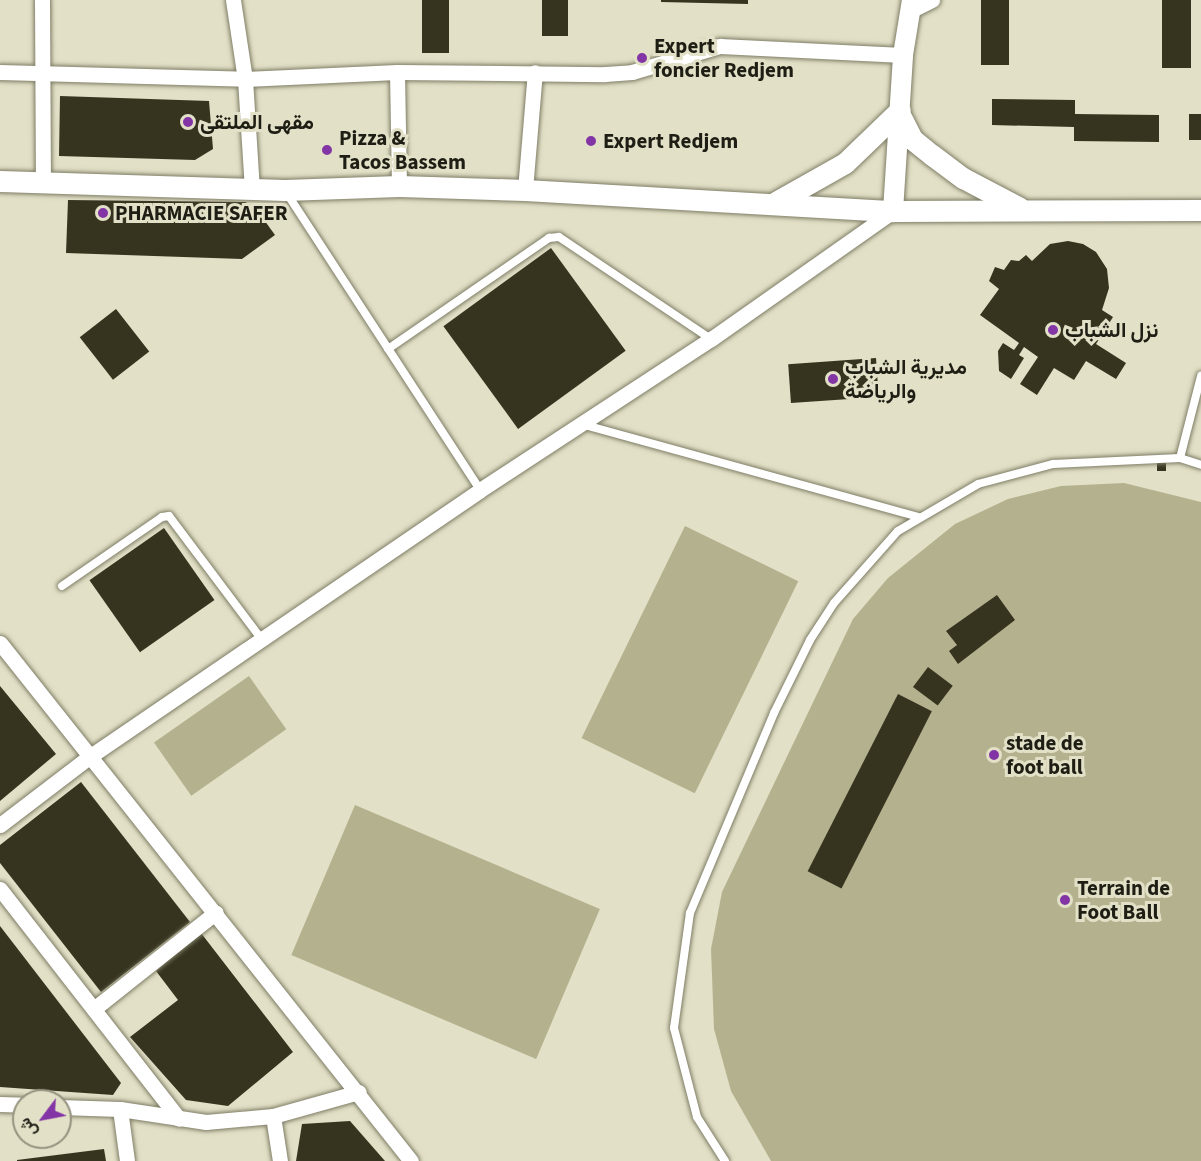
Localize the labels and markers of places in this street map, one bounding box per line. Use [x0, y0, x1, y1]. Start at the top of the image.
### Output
place label: Expert foncier Redjem [654, 33, 794, 83]
marker: Expert foncier Redjem [635, 51, 649, 65]
place label: مقهى الملتقى [200, 109, 314, 135]
marker: مقهى الملتقى [181, 115, 195, 129]
place label: Pizza & Tacos Bassem [339, 125, 466, 175]
place label: Expert Redjem [603, 128, 738, 154]
marker: Expert Redjem [584, 134, 598, 148]
marker: Pizza & Tacos Bassem [320, 143, 334, 157]
place label: PHARMACIE SAFER [115, 200, 288, 226]
marker: PHARMACIE SAFER [96, 206, 110, 220]
place label: نزل الشباب [1065, 317, 1158, 343]
marker: نزل الشباب [1046, 323, 1060, 337]
place label: مديرية الشباب والرياضة [845, 354, 967, 404]
marker: مديرية الشباب والرياضة [826, 372, 840, 386]
place label: stade de foot ball [1006, 730, 1084, 780]
marker: stade de foot ball [987, 748, 1001, 762]
place label: Terrain de Foot Ball [1077, 875, 1170, 925]
marker: Terrain de Foot Ball [1058, 893, 1072, 907]

